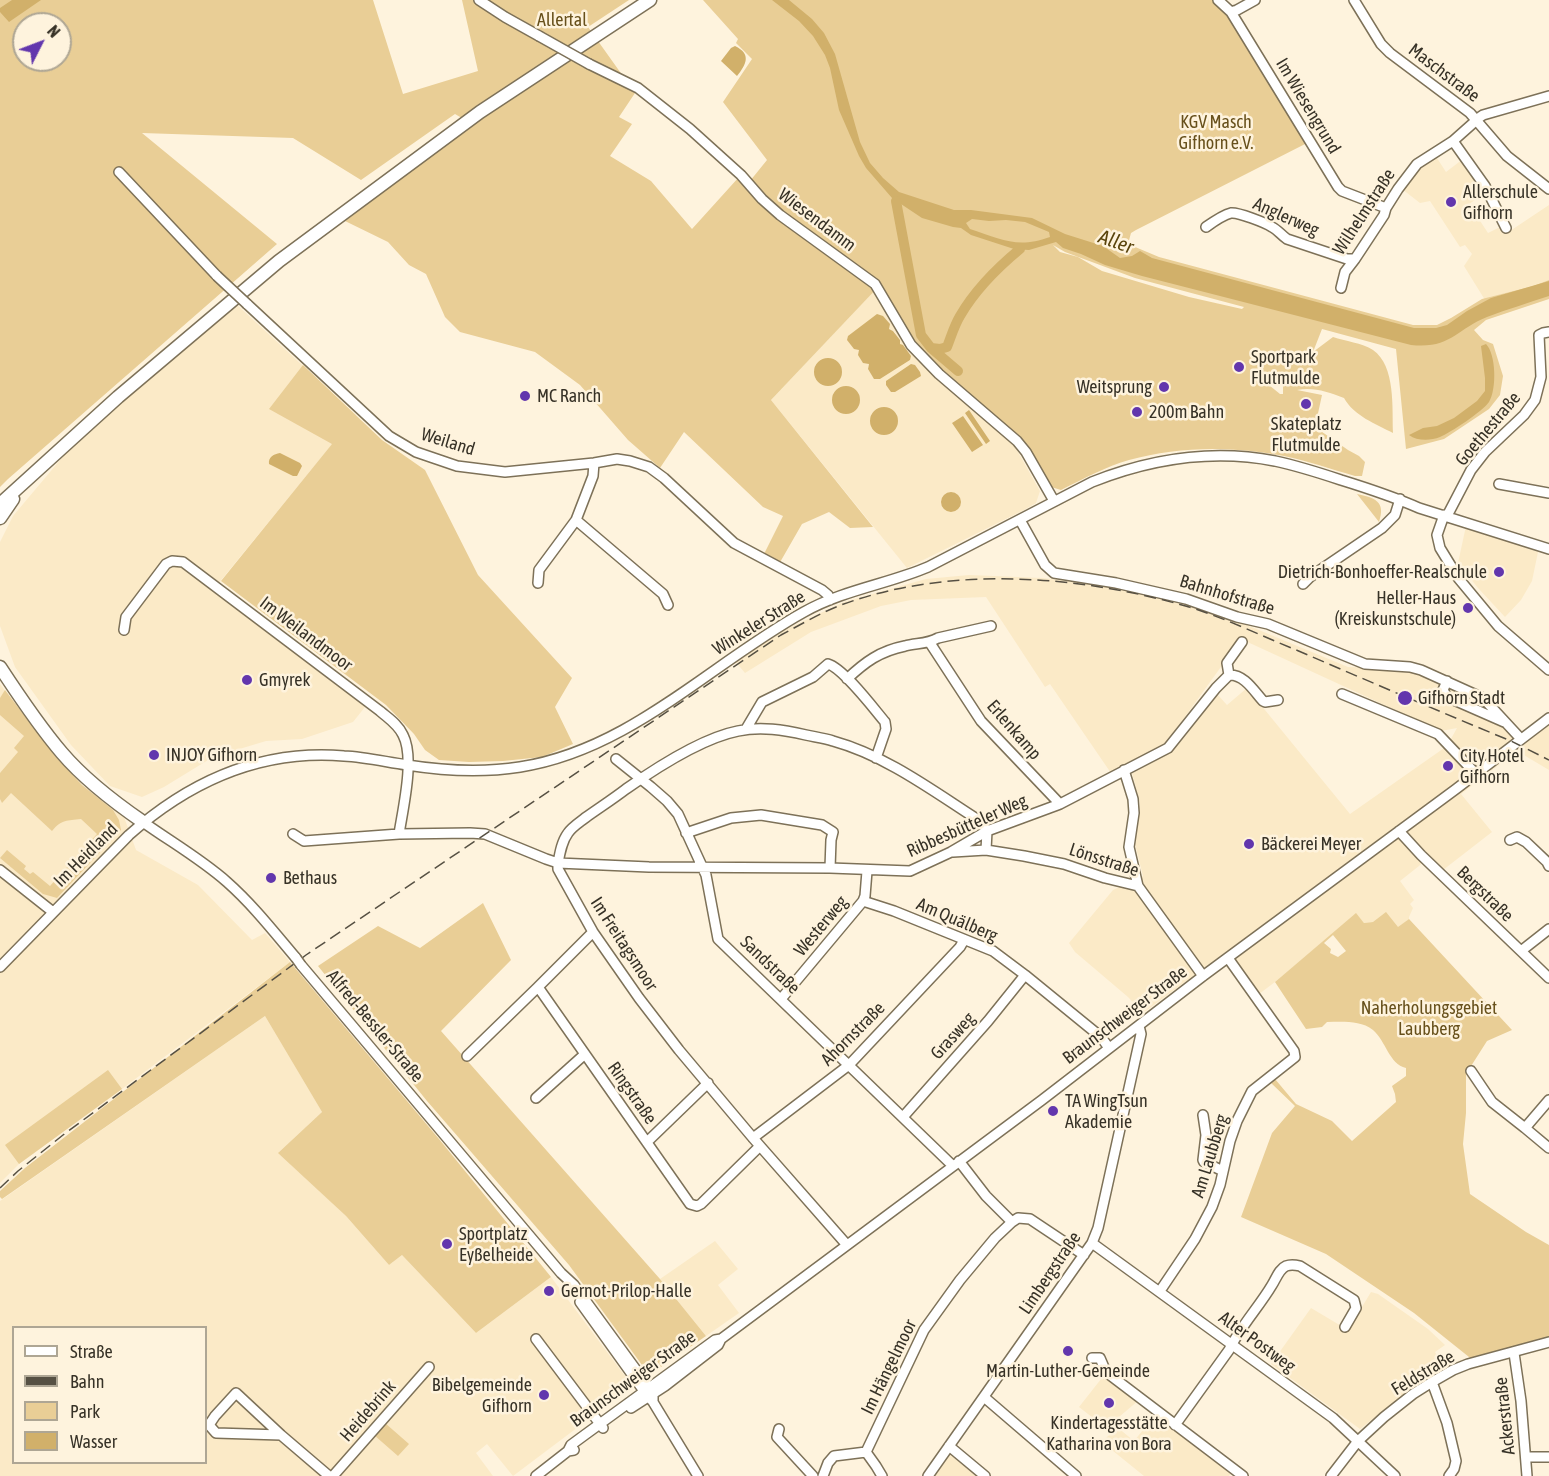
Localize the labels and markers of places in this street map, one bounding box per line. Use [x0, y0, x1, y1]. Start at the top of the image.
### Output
place label: Allerschule Gifhorn [1463, 181, 1538, 224]
marker: Allerschule Gifhorn [1444, 195, 1458, 209]
place label: Sportpark Flutmulde [1251, 346, 1320, 388]
marker: Sportpark Flutmulde [1232, 360, 1246, 374]
place label: Weitsprung [1077, 376, 1152, 398]
marker: Weitsprung [1157, 380, 1171, 394]
place label: MC Ranch [537, 385, 601, 407]
marker: MC Ranch [518, 389, 532, 403]
marker: Skateplatz Flutmulde [1299, 397, 1313, 411]
place label: 200m Bahn [1149, 401, 1224, 423]
marker: 200m Bahn [1130, 405, 1144, 419]
place label: Skateplatz Flutmulde [1271, 413, 1341, 456]
place label: Dietrich-Bonhoeffer-Realschule [1278, 561, 1487, 583]
marker: Dietrich-Bonhoeffer-Realschule [1492, 565, 1506, 579]
place label: Heller-Haus (Kreiskunstschule) [1334, 587, 1456, 630]
marker: Heller-Haus (Kreiskunstschule) [1461, 601, 1475, 615]
place label: Gmyrek [259, 669, 310, 691]
marker: Gmyrek [240, 673, 254, 687]
place label: Gifhorn Stadt [1418, 687, 1505, 709]
marker: Gifhorn Stadt [1396, 689, 1414, 707]
place label: INJOY Gifhorn [166, 744, 257, 766]
place label: City Hotel Gifhorn [1460, 745, 1524, 788]
marker: INJOY Gifhorn [147, 748, 161, 762]
marker: City Hotel Gifhorn [1441, 759, 1455, 773]
place label: Bäckerei Meyer [1261, 833, 1361, 855]
marker: Bäckerei Meyer [1242, 837, 1256, 851]
place label: Bethaus [283, 867, 337, 889]
marker: Bethaus [264, 871, 278, 885]
place label: TA WingTsun Akademie [1065, 1090, 1148, 1132]
marker: TA WingTsun Akademie [1046, 1104, 1060, 1118]
place label: Sportplatz Eyßelheide [459, 1223, 533, 1266]
marker: Sportplatz Eyßelheide [440, 1237, 454, 1251]
place label: Gernot-Prilop-Halle [561, 1280, 692, 1302]
marker: Gernot-Prilop-Halle [542, 1284, 556, 1298]
marker: Martin-Luther-Gemeinde [1061, 1344, 1075, 1358]
place label: Martin-Luther-Gemeinde [986, 1360, 1150, 1382]
place label: Bibelgemeinde Gifhorn [432, 1374, 532, 1416]
marker: Bibelgemeinde Gifhorn [537, 1388, 551, 1402]
marker: Kindertagesstätte Katharina von Bora [1102, 1396, 1116, 1410]
place label: Kindertagesstätte Katharina von Bora [1046, 1412, 1172, 1454]

